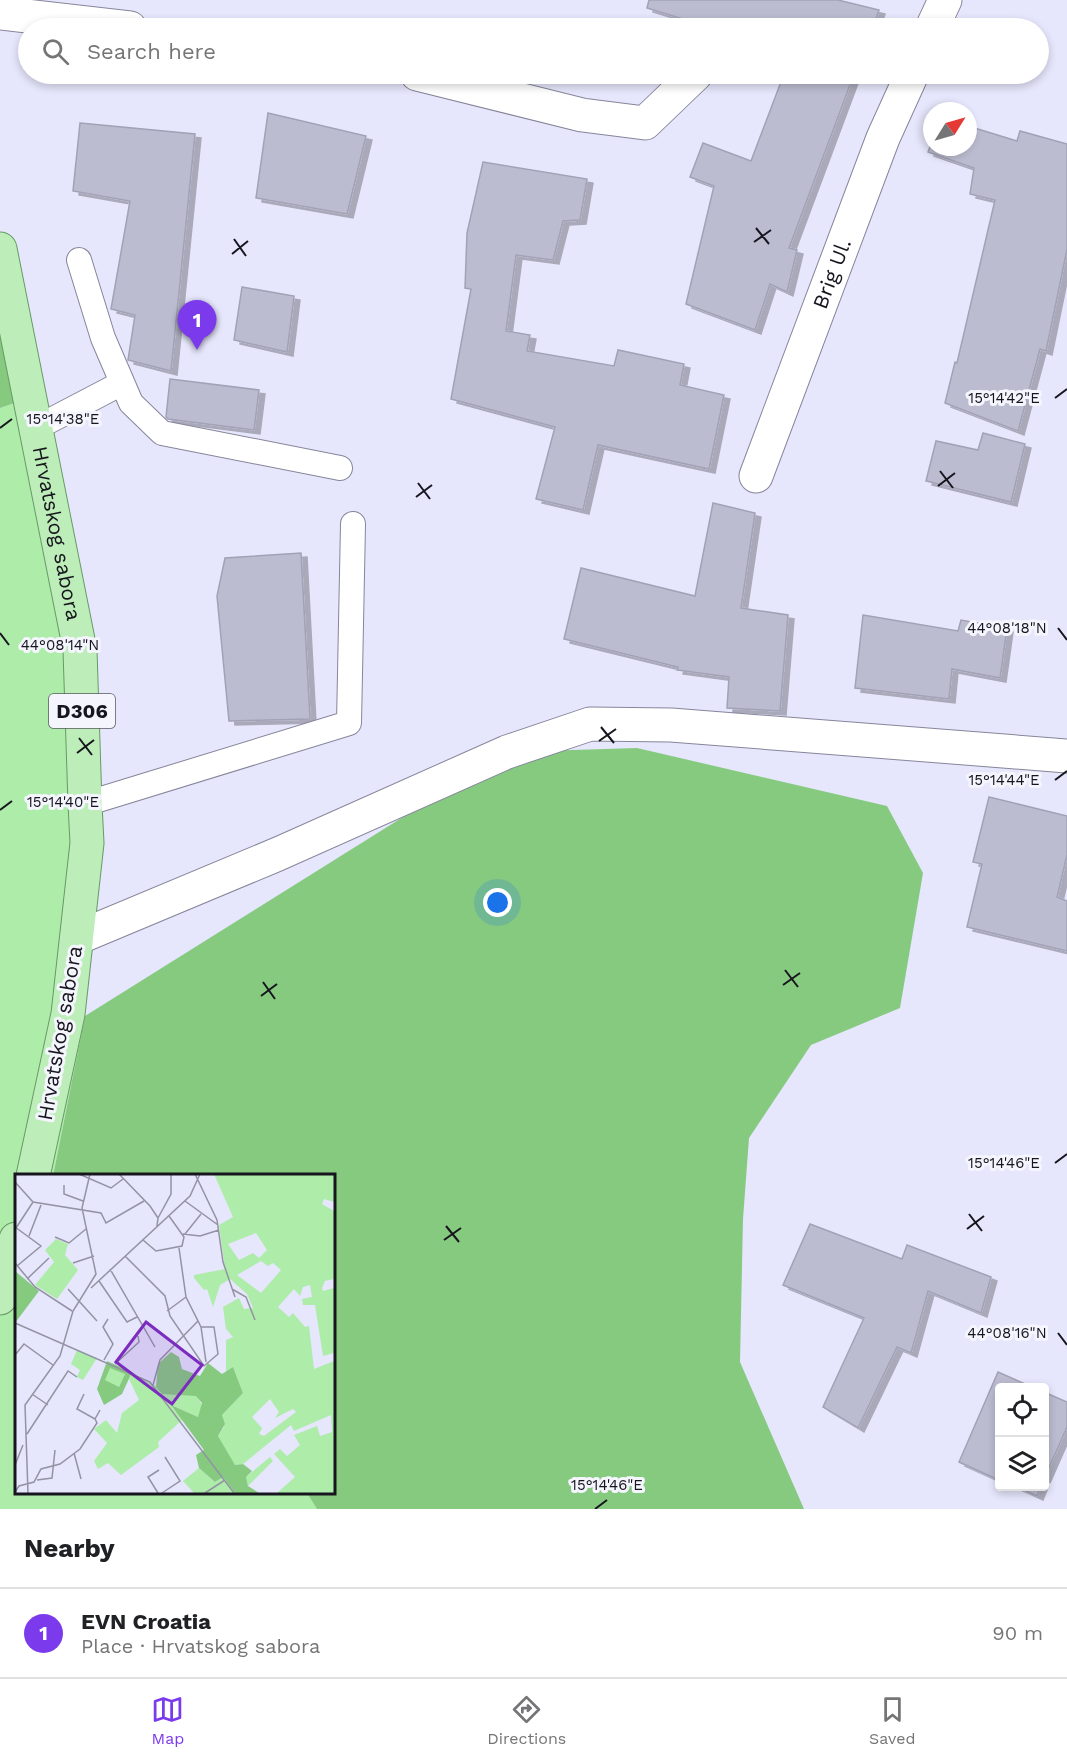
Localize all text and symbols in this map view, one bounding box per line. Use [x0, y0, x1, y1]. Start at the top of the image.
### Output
search box [18, 18, 1049, 84]
icon: search [39, 35, 72, 68]
text: Search here [87, 39, 216, 64]
north arrow [923, 102, 977, 156]
street label: Brig Ul. [807, 235, 856, 312]
pin: 1 [178, 300, 216, 350]
text: 15°14'42"E [968, 389, 1040, 407]
text: 15°14'38"E [27, 410, 99, 428]
street label: Hrvatskog sabora [28, 444, 87, 623]
text: 44°08'18"N [967, 619, 1047, 637]
text: 44°08'14"N [21, 636, 99, 654]
road number: D306 [49, 694, 115, 728]
text: 15°14'44"E [968, 771, 1040, 789]
text: 15°14'40"E [27, 793, 99, 811]
your location [483, 888, 512, 917]
street label: Hrvatskog sabora [32, 943, 87, 1122]
text: 15°14'46"E [968, 1154, 1040, 1172]
inset map [15, 1174, 334, 1494]
text: 44°08'16"N [967, 1324, 1047, 1342]
map controls [995, 1383, 1049, 1491]
button: locate [995, 1383, 1049, 1437]
button: layers [995, 1437, 1049, 1491]
text: 15°14'46"E [571, 1476, 643, 1494]
text: Nearby [24, 1533, 115, 1563]
text: EVN Croatia [81, 1609, 211, 1634]
text: 1 [39, 1621, 48, 1645]
text: 90 m [992, 1621, 1043, 1645]
text: Place · Hrvatskog sabora [81, 1634, 320, 1658]
tab: Map [151, 1693, 184, 1748]
tab: Directions [487, 1693, 566, 1748]
tab: Saved [869, 1693, 916, 1748]

